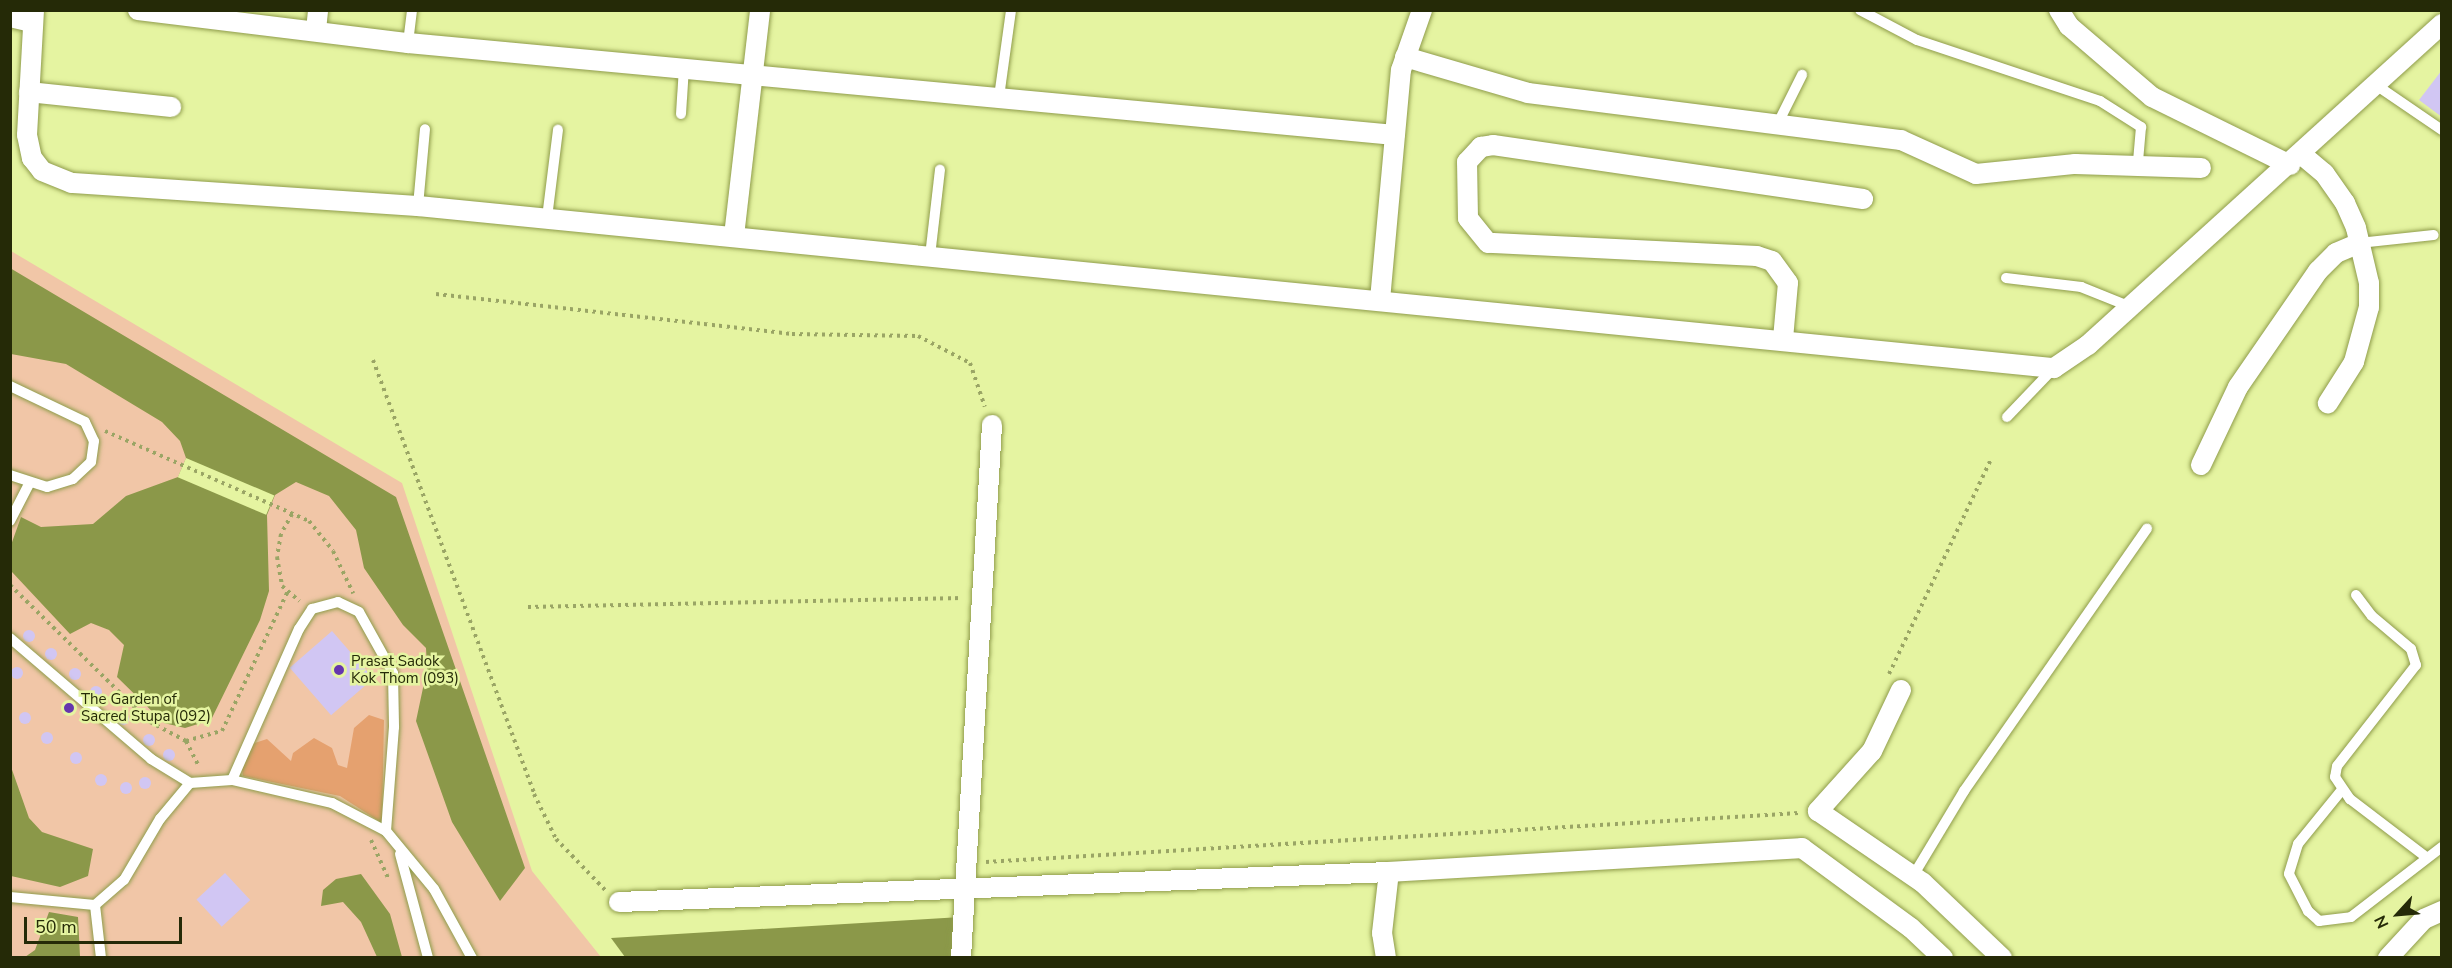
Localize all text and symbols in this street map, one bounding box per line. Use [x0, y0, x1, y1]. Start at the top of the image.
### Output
place label: Prasat Sadok Kok Thom (093) [351, 652, 459, 687]
marker: Prasat Sadok Kok Thom (093) [332, 663, 346, 677]
place label: The Garden of Sacred Stupa (092) [81, 690, 211, 725]
marker: The Garden of Sacred Stupa (092) [62, 701, 76, 715]
north arrow [2368, 884, 2428, 944]
scale bar [27, 905, 184, 943]
text: N [2369, 912, 2394, 932]
text: 50 m [35, 915, 77, 939]

